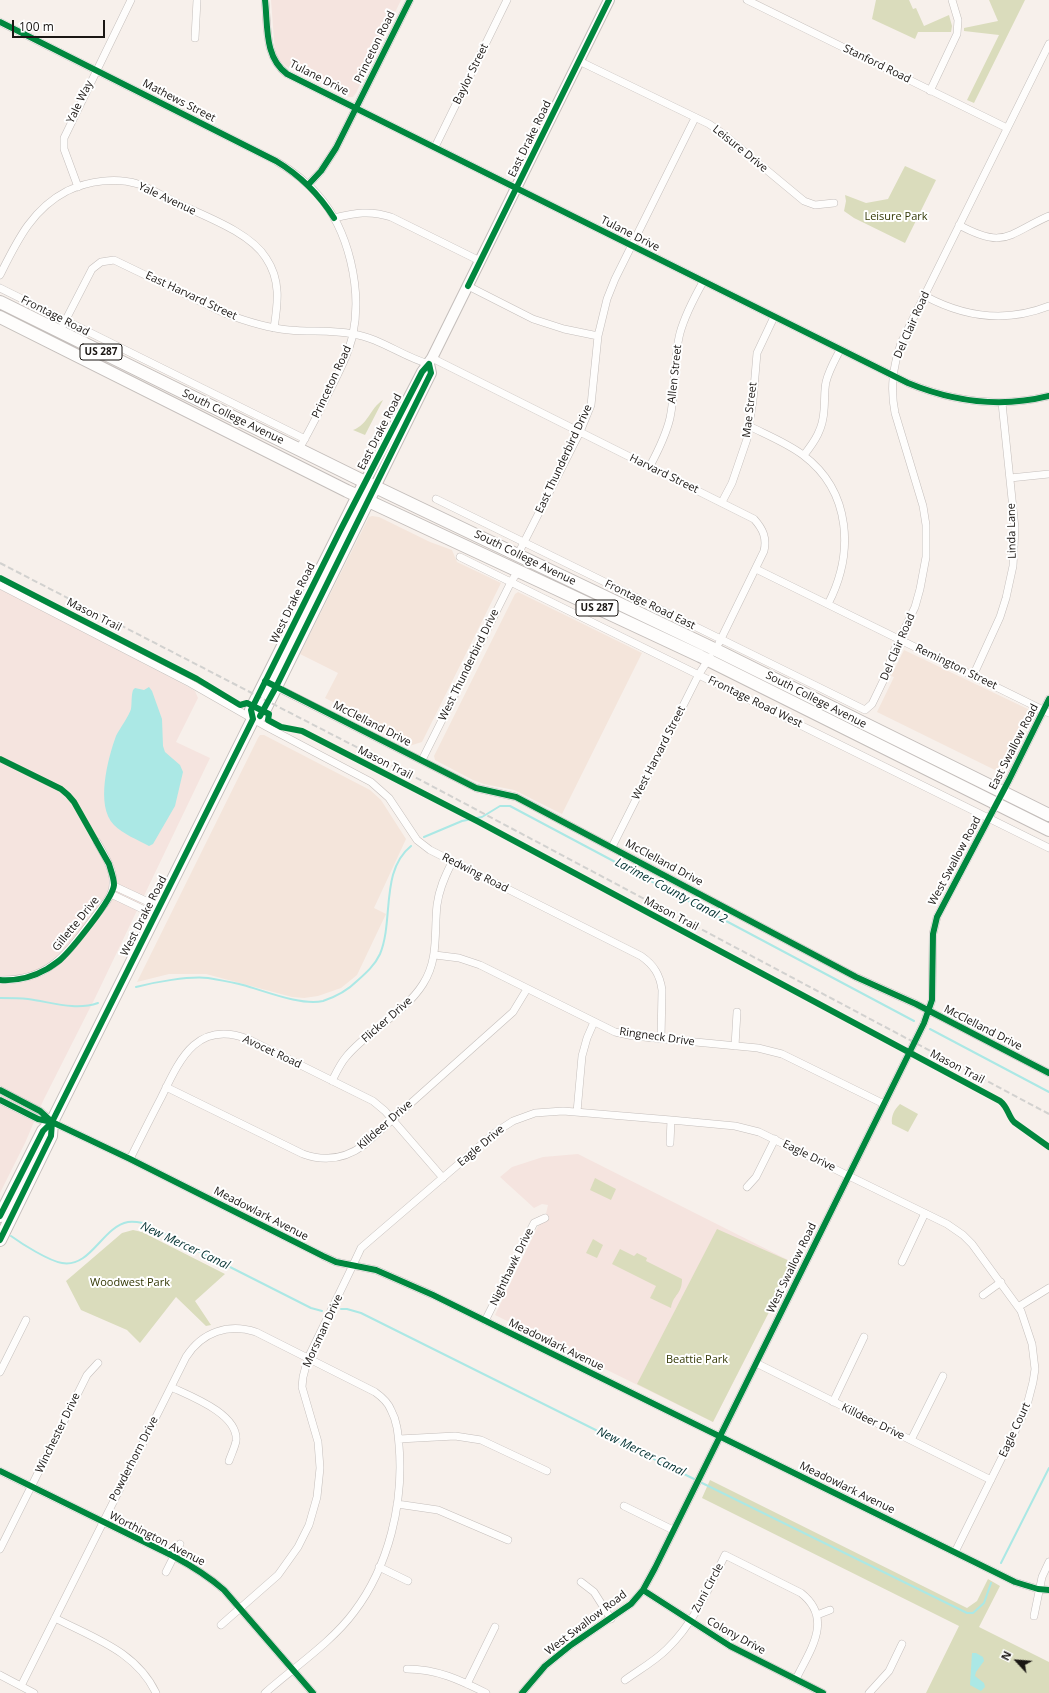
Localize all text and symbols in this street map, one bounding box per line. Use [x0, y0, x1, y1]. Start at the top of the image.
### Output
street label: Princeton Road [352, 9, 398, 85]
scale bar [14, 12, 107, 38]
text: 100 m [19, 18, 54, 35]
street label: Baylor Street [451, 41, 491, 107]
street label: Stanford Road [841, 42, 913, 86]
street label: Tulane Drive [287, 58, 351, 98]
street label: Mathews Street [140, 77, 218, 125]
street label: Yale Way [64, 79, 96, 125]
street label: East Drake Road [506, 98, 554, 180]
street label: Leisure Drive [710, 123, 770, 175]
street label: Yale Avenue [136, 180, 198, 218]
park label: Leisure Park [864, 210, 928, 224]
street label: Tulane Drive [598, 214, 662, 254]
street label: East Harvard Street [143, 269, 239, 323]
street label: Del Clair Road [891, 289, 933, 361]
street label: Frontage Road [19, 293, 91, 339]
road number: US 287 [80, 344, 122, 360]
street label: Princeton Road [309, 344, 355, 420]
street label: Allen Street [665, 344, 685, 404]
street label: Mae Street [740, 382, 760, 438]
street label: South College Avenue [180, 387, 286, 447]
street label: East Drake Road [355, 392, 405, 472]
street label: East Thunderbird Drive [533, 403, 595, 515]
street label: Harvard Street [627, 452, 701, 496]
street label: Linda Lane [1005, 503, 1019, 559]
street label: South College Avenue [472, 528, 578, 588]
street label: West Drake Road [268, 561, 318, 645]
street label: Frontage Road East [603, 577, 697, 633]
street label: Mason Trail [64, 596, 124, 634]
road number: US 287 [576, 600, 618, 616]
street label: West Thunderbird Drive [436, 607, 502, 723]
street label: Del Clair Road [878, 611, 918, 683]
street label: Remington Street [913, 641, 999, 693]
street label: South College Avenue [763, 669, 869, 731]
street label: Frontage Road West [706, 673, 804, 731]
street label: McClelland Drive [331, 699, 413, 749]
street label: East Swallow Road [987, 702, 1041, 792]
street label: West Harvard Street [630, 704, 688, 802]
street label: Mason Trail [355, 744, 415, 782]
street label: West Swallow Road [926, 814, 984, 908]
street label: McClelland Drive [623, 837, 705, 889]
street label: Redwing Road [440, 851, 510, 895]
water label: Larimer County Canal 2 [612, 855, 730, 927]
street label: West Drake Road [118, 874, 170, 958]
street label: Gillette Drive [50, 894, 102, 954]
street label: Mason Trail [642, 894, 700, 934]
street label: Flicker Drive [359, 994, 415, 1046]
street label: McClelland Drive [942, 1003, 1024, 1053]
street label: Ringneck Drive [618, 1025, 696, 1049]
street label: Avocet Road [240, 1033, 304, 1071]
street label: Mason Trail [928, 1047, 986, 1087]
street label: Killdeer Drive [355, 1098, 415, 1152]
street label: Eagle Drive [455, 1123, 507, 1169]
street label: Eagle Drive [781, 1138, 837, 1174]
street label: Meadowlark Avenue [212, 1184, 310, 1244]
water label: New Mercer Canal [138, 1219, 232, 1273]
street label: West Swallow Road [764, 1221, 820, 1315]
street label: Nighthawk Drive [488, 1226, 536, 1308]
park label: Woodwest Park [90, 1276, 170, 1290]
street label: Morsman Drive [300, 1292, 346, 1370]
street label: Meadowlark Avenue [506, 1316, 606, 1374]
park label: Beattie Park [666, 1353, 728, 1367]
street label: Winchester Drive [33, 1391, 83, 1475]
street label: Killdeer Drive [839, 1401, 907, 1443]
street label: Eagle Court [997, 1401, 1033, 1459]
street label: Powderhorn Drive [107, 1414, 161, 1504]
water label: New Mercer Canal [594, 1424, 688, 1480]
street label: Meadowlark Avenue [797, 1459, 897, 1517]
street label: Worthington Avenue [107, 1509, 207, 1569]
street label: Zuni Circle [690, 1561, 726, 1615]
street label: West Swallow Road [543, 1588, 629, 1658]
street label: Colony Drive [704, 1614, 768, 1658]
north arrow [997, 1641, 1037, 1681]
text: N [997, 1648, 1014, 1663]

